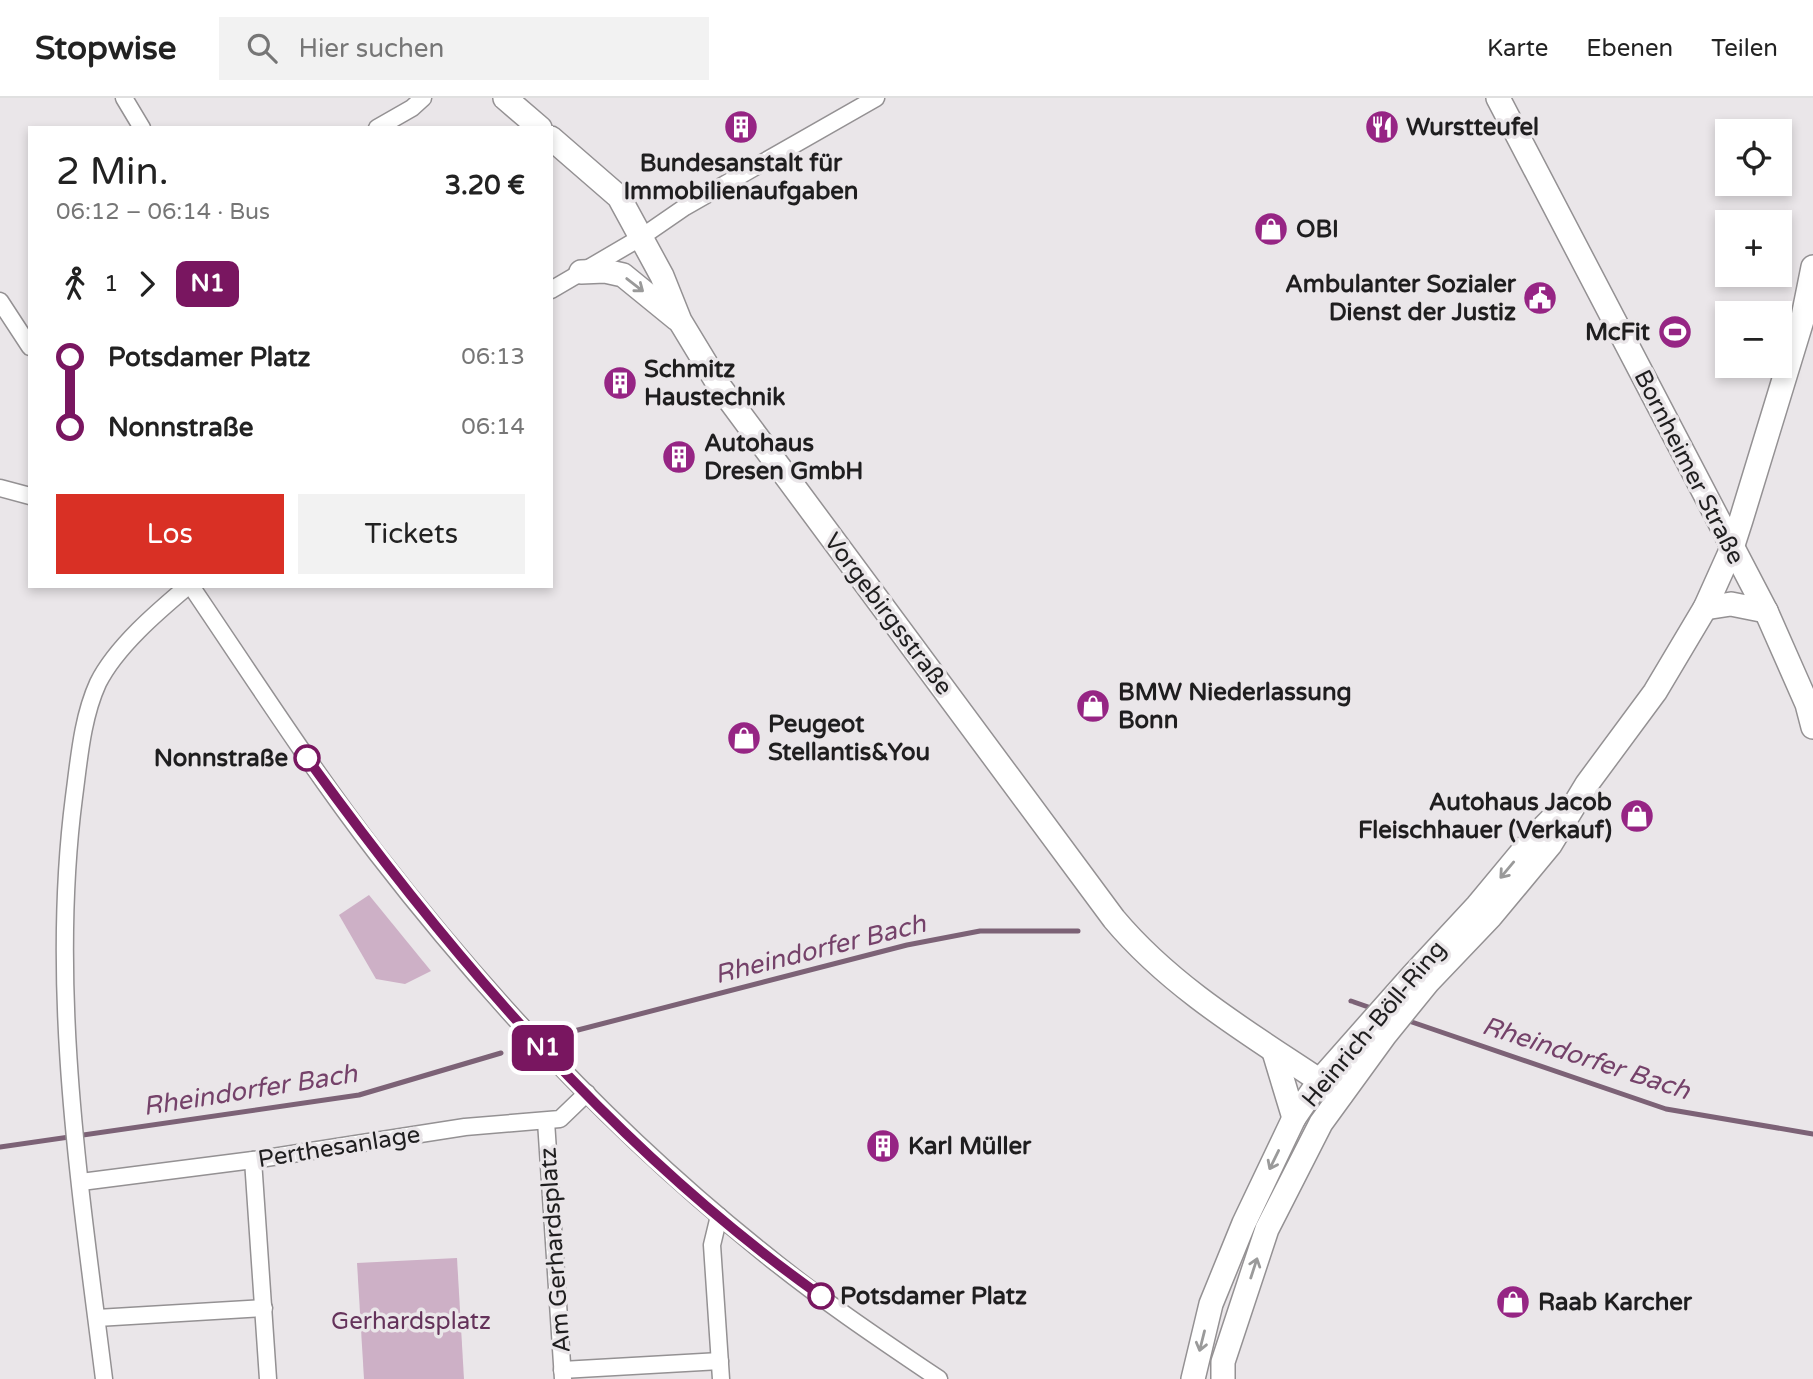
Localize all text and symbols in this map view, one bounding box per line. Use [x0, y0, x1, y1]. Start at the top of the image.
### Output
search box [219, 17, 709, 80]
text: Stopwise [35, 29, 177, 68]
icon: search [243, 29, 281, 67]
text: Hier suchen [299, 33, 444, 64]
text: Karte [1487, 34, 1548, 63]
text: Ebenen [1586, 34, 1673, 63]
text: Teilen [1711, 34, 1778, 63]
building icon: Bundesanstalt für Immobilienaufgaben [722, 108, 760, 146]
restaurant icon: Wurstteufel [1363, 108, 1401, 146]
place label: Wurstteufel [1406, 113, 1539, 142]
map controls [1715, 119, 1792, 378]
button: locate [1715, 119, 1792, 196]
text: 2 Min. [56, 149, 169, 195]
place label: Bundesanstalt für Immobilienaufgaben [624, 149, 858, 206]
text: 3.20 € [445, 170, 525, 201]
text: 06:12 – 06:14 · Bus [56, 198, 270, 226]
shop icon: OBI [1252, 210, 1290, 248]
button: + [1715, 210, 1792, 287]
place label: OBI [1296, 215, 1339, 244]
icon: walk [56, 265, 94, 303]
icon: forward [128, 265, 166, 303]
text: N1 [190, 269, 225, 298]
text: 1 [104, 270, 118, 298]
place label: Ambulanter Sozialer Dienst der Justiz [1285, 270, 1517, 327]
one-way arrow [625, 277, 644, 292]
public building icon: Ambulanter Sozialer Dienst der Justiz [1521, 279, 1559, 317]
button: − [1715, 301, 1792, 378]
sports icon: McFit [1656, 313, 1694, 351]
place label: McFit [1585, 318, 1651, 347]
text: Potsdamer Platz [108, 342, 311, 373]
text: 06:13 [461, 343, 525, 371]
place label: Schmitz Haustechnik [644, 355, 785, 412]
building icon: Schmitz Haustechnik [601, 364, 639, 402]
street label: Bornheimer Straße [1627, 365, 1751, 569]
text: Nonnstraße [108, 412, 253, 443]
text: 06:14 [461, 413, 525, 441]
place label: Autohaus Dresen GmbH [704, 429, 863, 486]
building icon: Autohaus Dresen GmbH [660, 438, 698, 476]
button: Los [56, 494, 284, 574]
button: Tickets [298, 494, 525, 574]
street label: Vorgebirgsstraße [818, 527, 958, 701]
place label: BMW Niederlassung Bonn [1118, 678, 1352, 735]
shop icon: BMW Niederlassung Bonn [1074, 687, 1112, 725]
place label: Peugeot Stellantis&You [768, 710, 930, 767]
shop icon: Peugeot Stellantis&You [725, 719, 763, 757]
place label: Nonnstraße [154, 744, 288, 773]
marker: Nonnstraße [294, 745, 320, 771]
place label: Autohaus Jacob Fleischhauer (Verkauf) [1358, 788, 1612, 845]
shop icon: Autohaus Jacob Fleischhauer (Verkauf) [1618, 797, 1656, 835]
one-way arrow [1499, 860, 1515, 878]
water label: Rheindorfer Bach [711, 907, 930, 990]
street label: Heinrich-Böll-Ring [1296, 935, 1452, 1113]
water label: Rheindorfer Bach [1478, 1010, 1695, 1107]
line badge: N1 [512, 1025, 574, 1071]
text: N1 [526, 1033, 560, 1062]
water label: Rheindorfer Bach [141, 1058, 360, 1122]
street label: Perthesanlage [256, 1120, 422, 1174]
building icon: Karl Müller [864, 1127, 902, 1165]
place label: Karl Müller [908, 1132, 1032, 1161]
street label: Am Gerhardsplatz [533, 1146, 577, 1354]
one-way arrow [1267, 1149, 1280, 1170]
one-way arrow [1249, 1258, 1262, 1280]
place label: Potsdamer Platz [840, 1282, 1027, 1311]
marker: Potsdamer Platz [808, 1283, 834, 1309]
shop icon: Raab Karcher [1494, 1283, 1532, 1321]
place label: Raab Karcher [1538, 1288, 1693, 1317]
park label: Gerhardsplatz [331, 1307, 491, 1336]
one-way arrow [1195, 1330, 1208, 1352]

